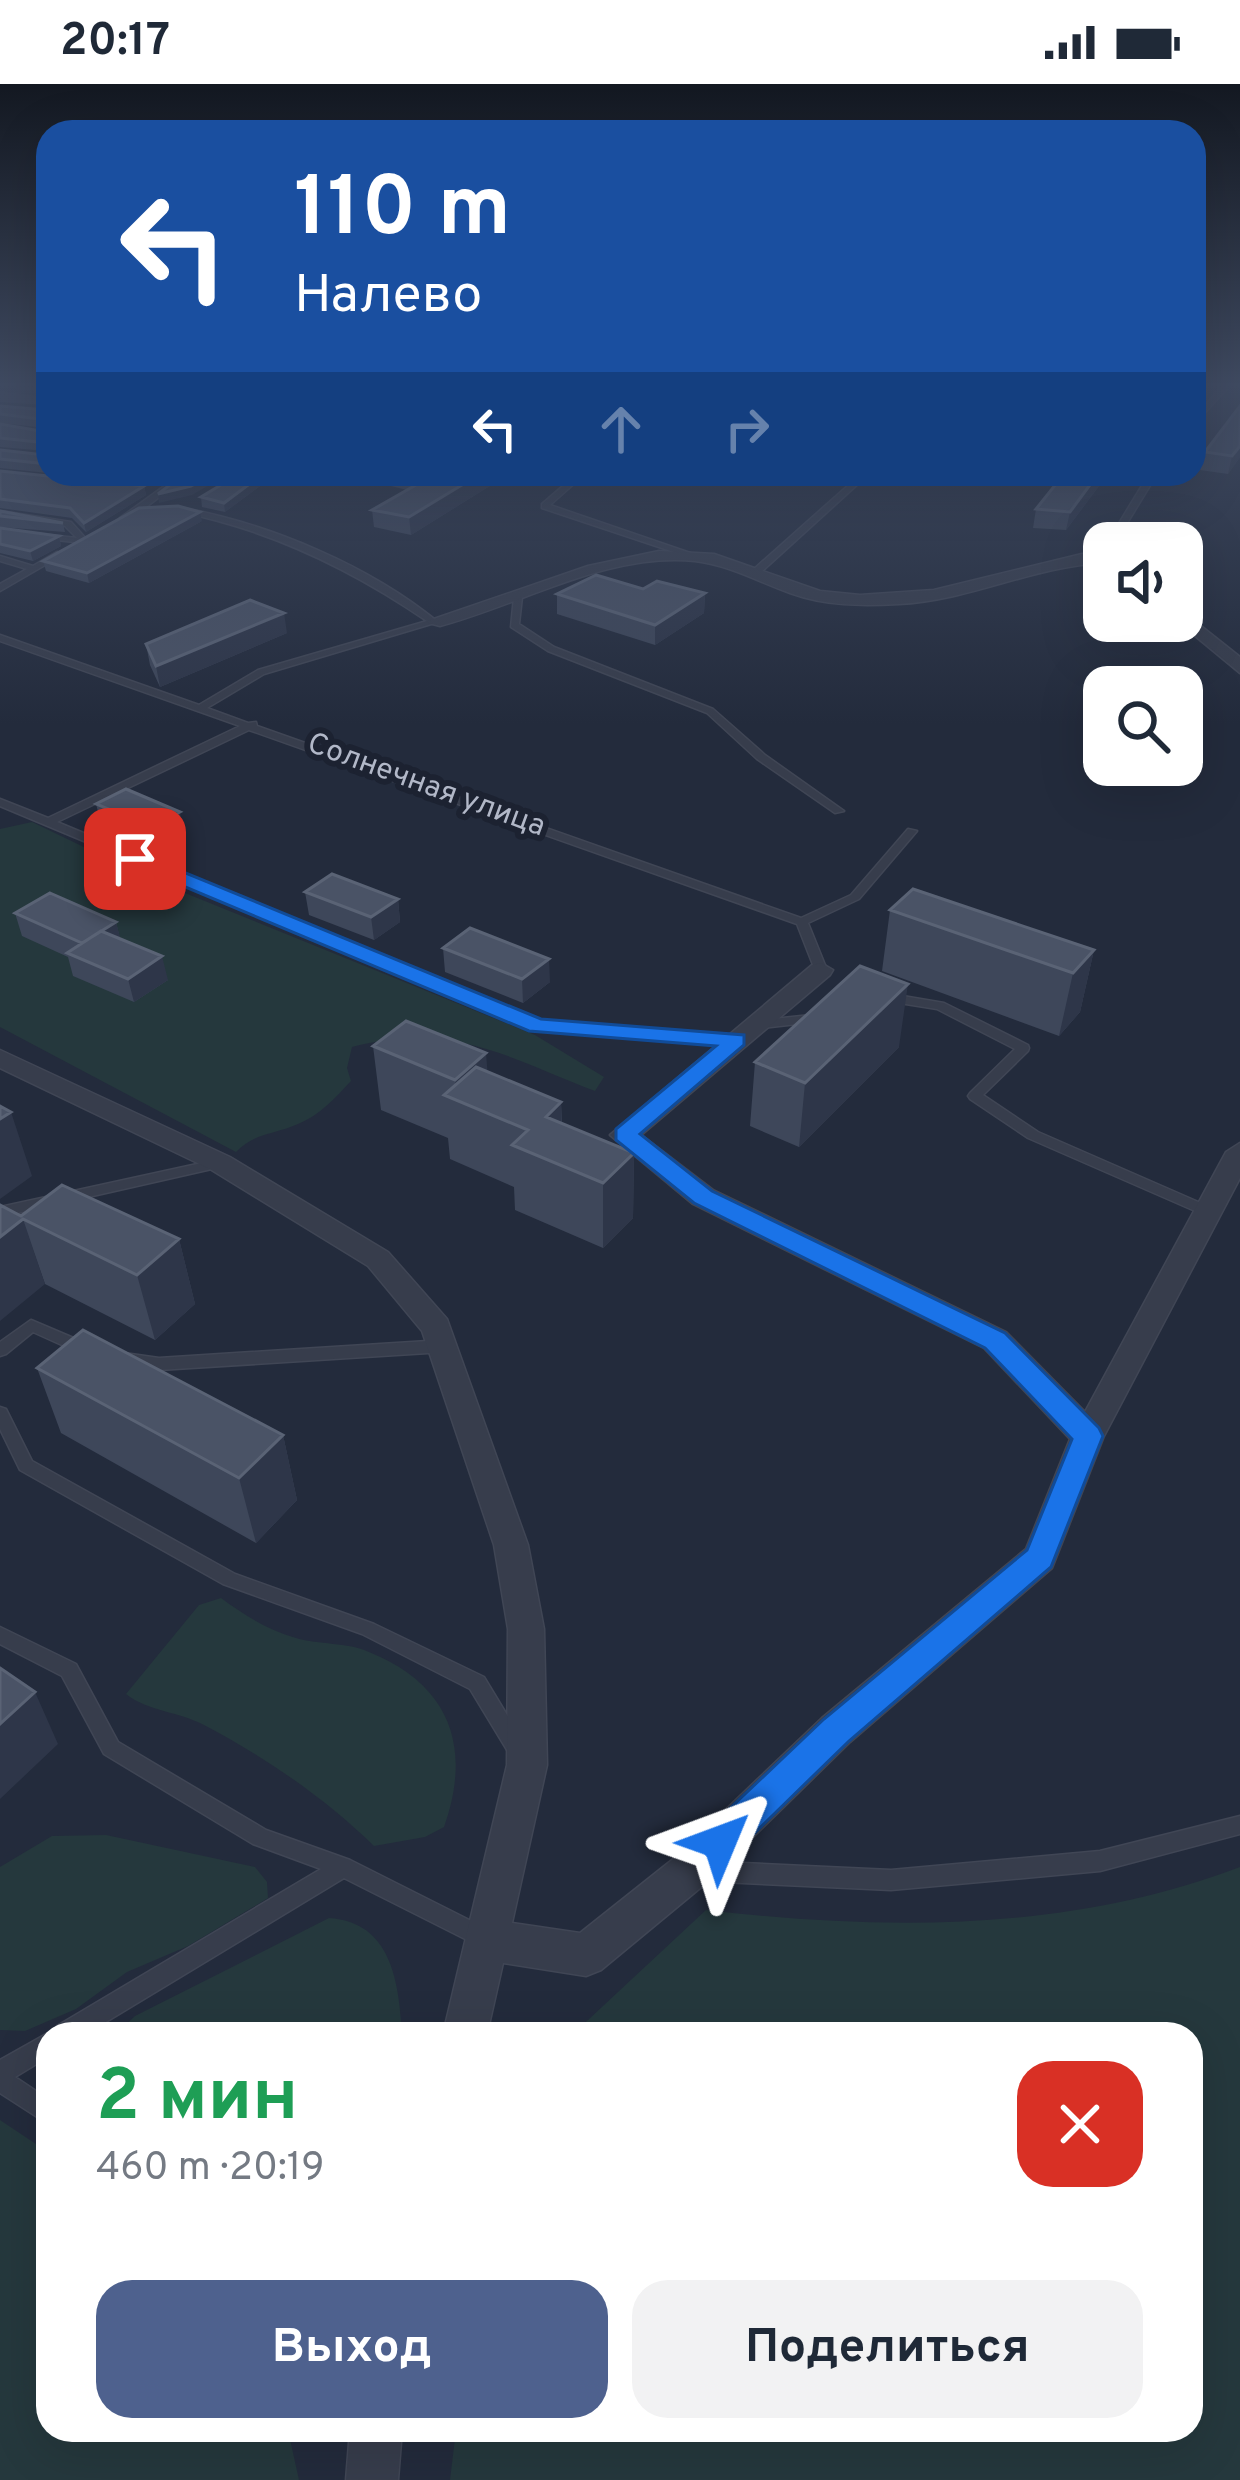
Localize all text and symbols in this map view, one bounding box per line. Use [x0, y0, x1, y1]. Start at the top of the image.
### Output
text: 20:17 [60, 14, 170, 71]
text: 110 m [294, 159, 511, 265]
icon: left [96, 168, 252, 324]
text: Налево [294, 263, 482, 332]
icon: left [462, 396, 528, 462]
icon: ahead [588, 396, 654, 462]
icon: right [714, 396, 780, 462]
map controls [1083, 522, 1203, 786]
button: sound [1083, 522, 1203, 642]
button: search [1083, 666, 1203, 786]
street label: Солнечная улица [302, 726, 550, 846]
pin [84, 808, 186, 910]
icon: arrive [102, 826, 168, 892]
position arrow [657, 1779, 783, 1905]
text: 2 мин [96, 2054, 298, 2146]
button: close [1017, 2061, 1143, 2187]
text: 460 m · 20:19 [96, 2145, 325, 2194]
button: Выход [96, 2280, 608, 2418]
button: Поделиться [632, 2280, 1143, 2418]

